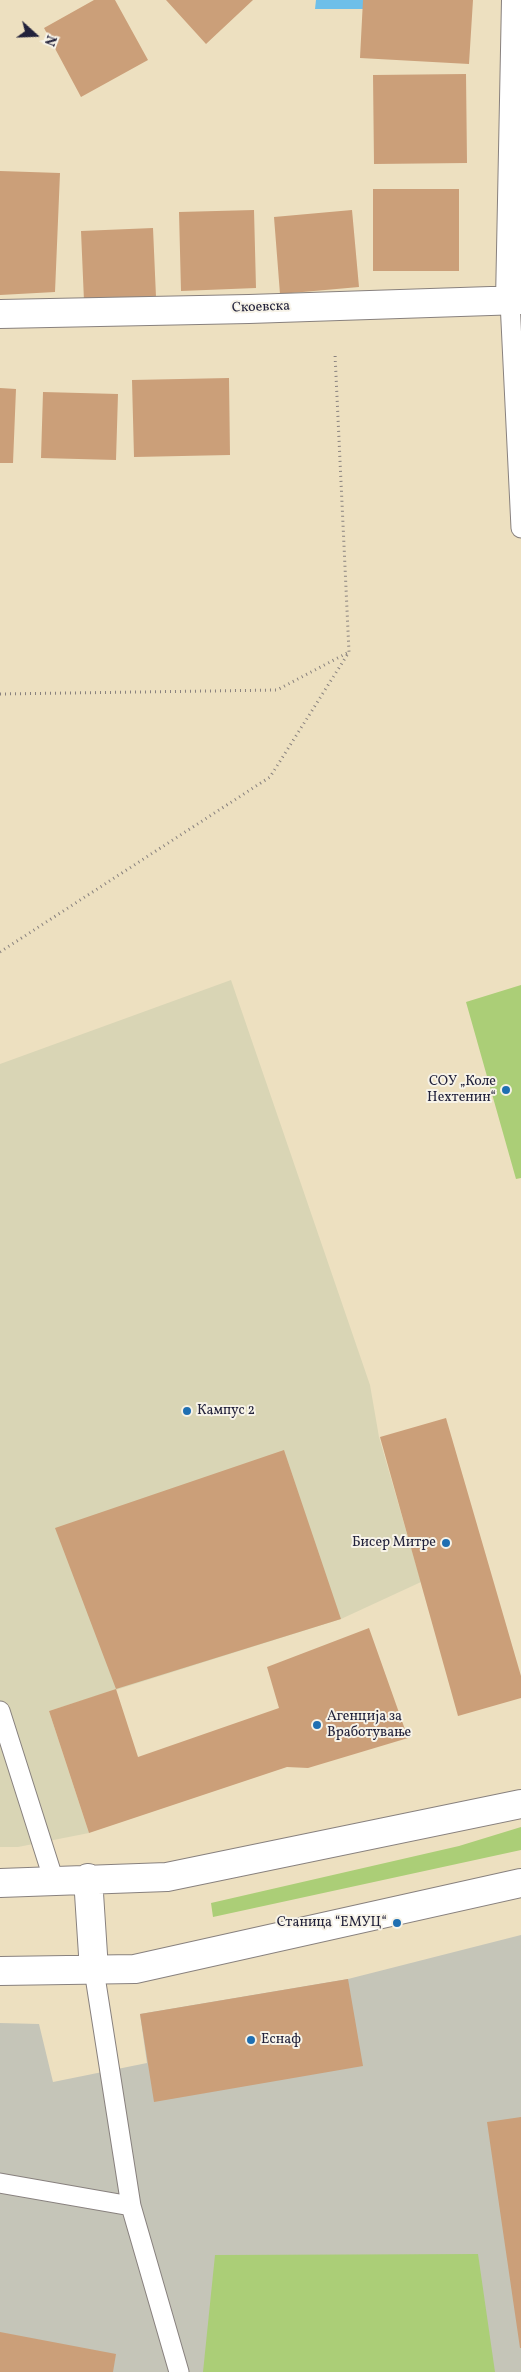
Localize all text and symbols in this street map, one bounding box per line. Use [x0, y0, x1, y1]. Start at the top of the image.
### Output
north arrow [10, 10, 60, 60]
text: N [39, 32, 60, 48]
street label: Скоевска [232, 299, 290, 317]
place label: СОУ „Коле Нехтенин“ [427, 1074, 496, 1106]
marker: СОУ „Коле Нехтенин“ [500, 1084, 512, 1096]
place label: Кампус 2 [197, 1403, 255, 1419]
marker: Кампус 2 [181, 1405, 193, 1417]
place label: Бисер Митре [352, 1535, 436, 1551]
marker: Бисер Митре [440, 1537, 452, 1549]
place label: Агенција за Вработување [327, 1709, 411, 1741]
marker: Агенција за Вработување [311, 1719, 323, 1731]
place label: Станица “ЕМУЦ“ [277, 1915, 387, 1931]
marker: Станица “ЕМУЦ“ [391, 1917, 403, 1929]
place label: Еснаф [261, 2032, 301, 2048]
marker: Еснаф [245, 2034, 257, 2046]

